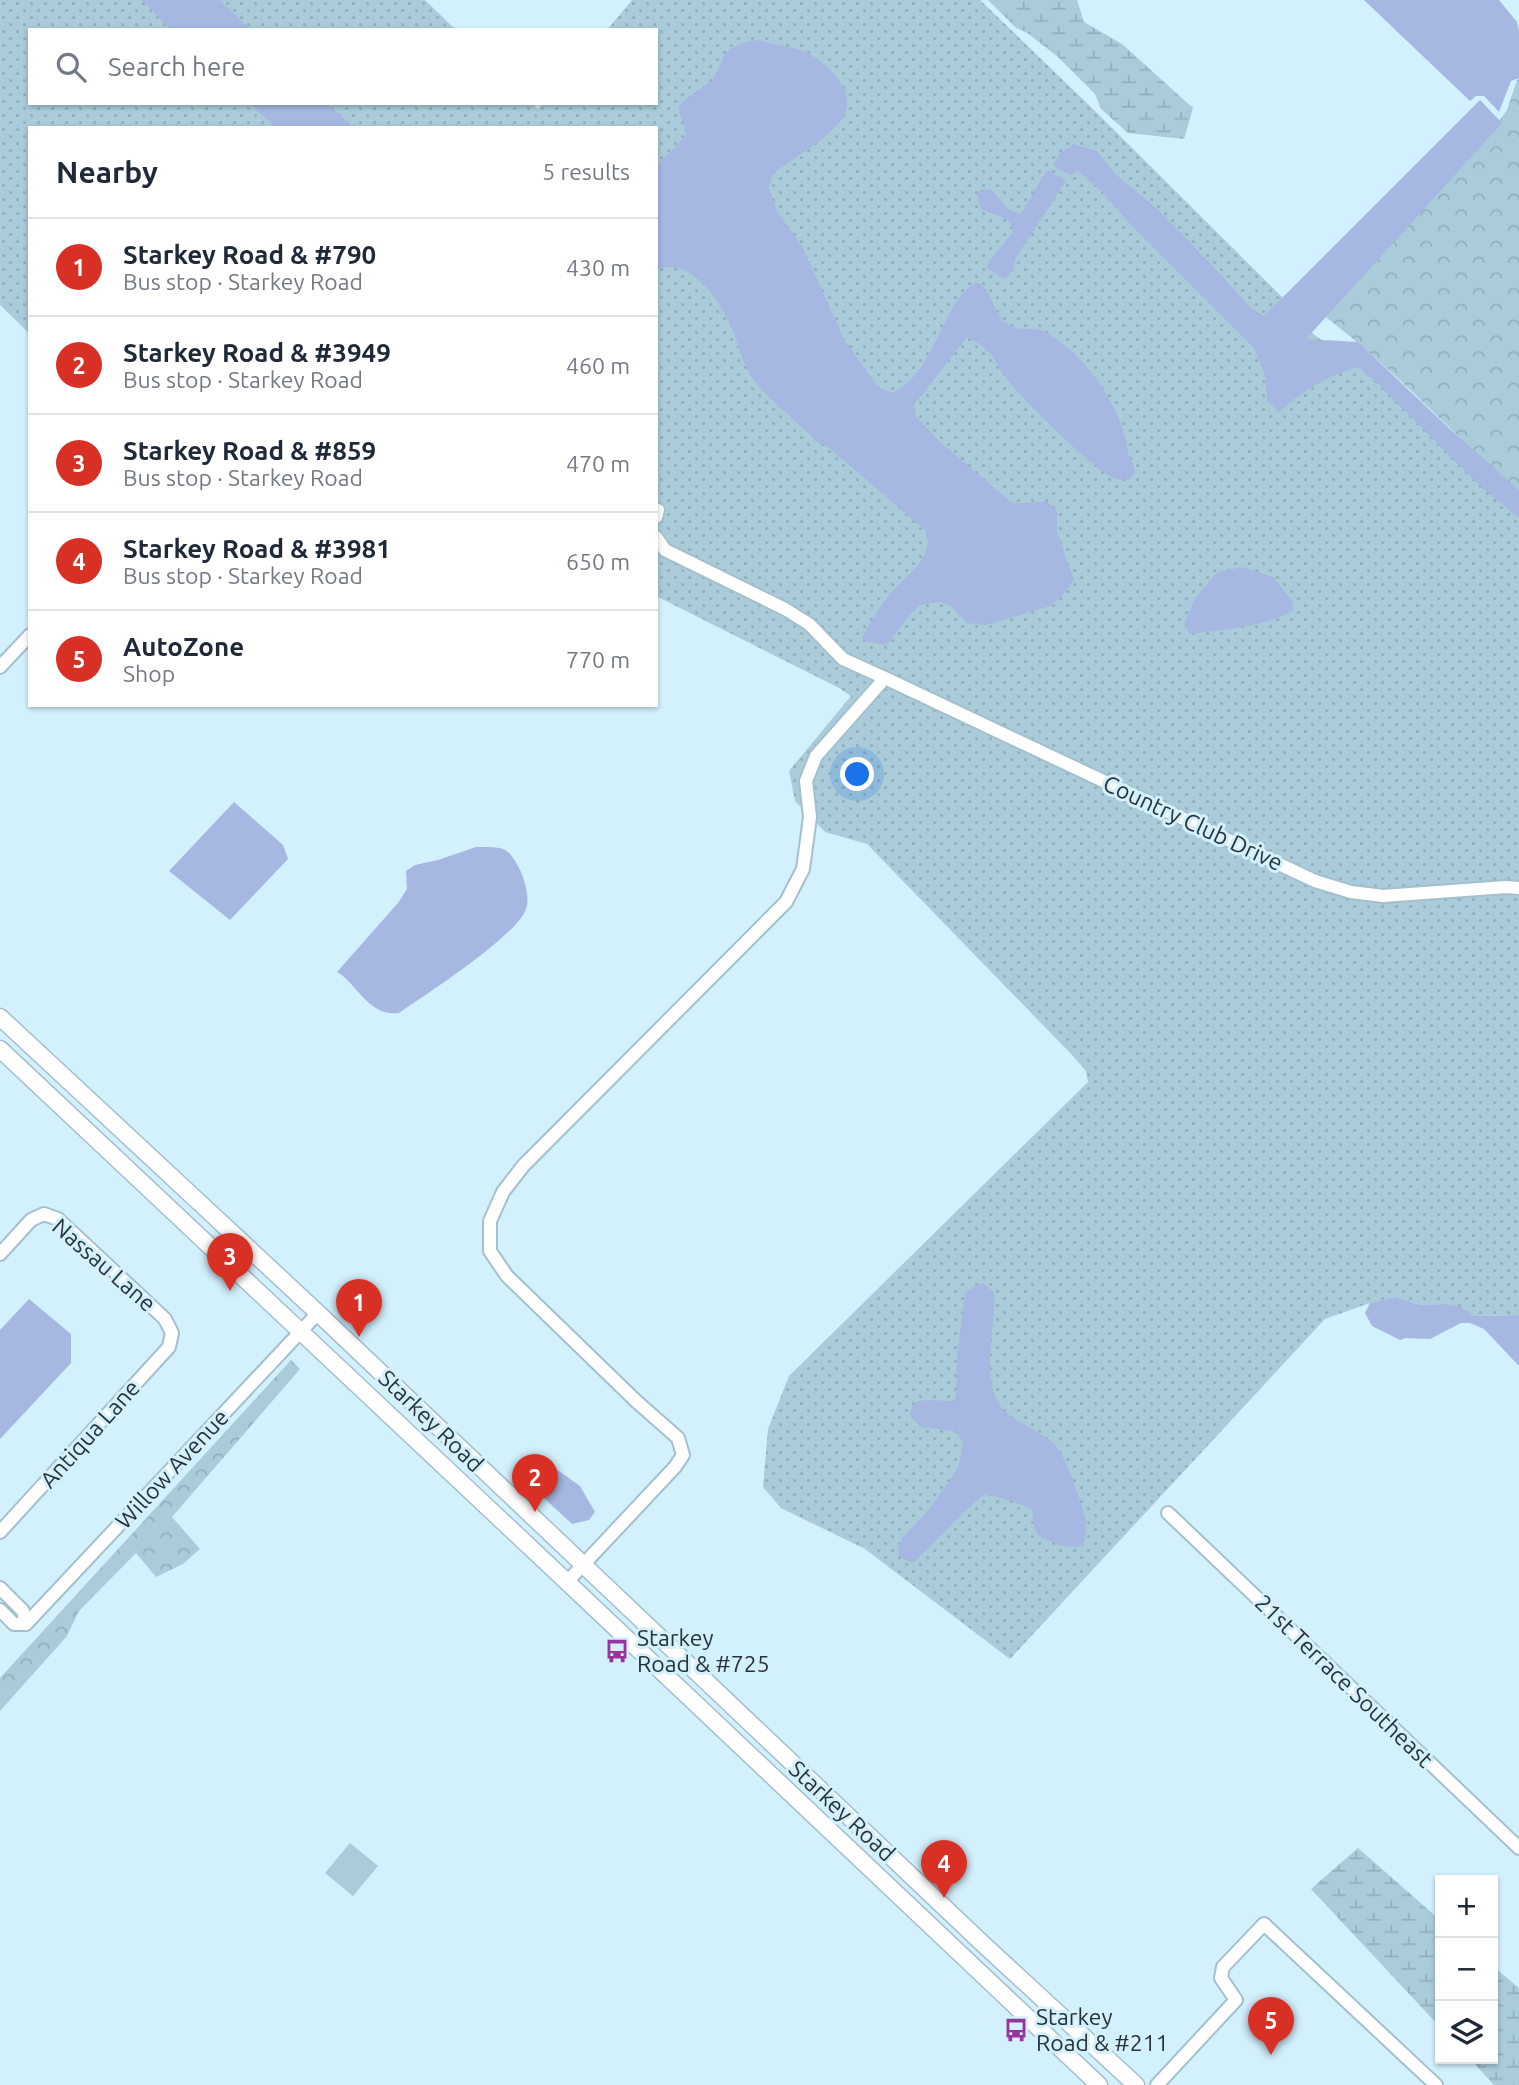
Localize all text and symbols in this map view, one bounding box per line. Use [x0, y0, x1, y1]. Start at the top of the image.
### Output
search box [28, 28, 658, 105]
icon: search [52, 48, 90, 86]
text: Search here [108, 52, 245, 81]
text: Nearby [56, 155, 158, 189]
text: 5 results [542, 159, 630, 184]
text: Starkey Road & #790 [123, 240, 376, 269]
text: 1 [73, 255, 85, 280]
text: 430 m [566, 255, 630, 280]
text: Bus stop · Starkey Road [123, 269, 363, 294]
text: Starkey Road & #3949 [123, 338, 391, 367]
text: 2 [73, 353, 85, 378]
text: 460 m [566, 353, 630, 378]
text: Bus stop · Starkey Road [123, 367, 363, 392]
text: Starkey Road & #859 [123, 436, 376, 465]
text: 3 [73, 451, 85, 476]
text: 470 m [566, 451, 630, 476]
text: Bus stop · Starkey Road [123, 465, 363, 490]
text: Starkey Road & #3981 [123, 534, 391, 563]
text: 4 [73, 549, 85, 574]
text: 650 m [566, 549, 630, 574]
text: Bus stop · Starkey Road [123, 563, 363, 588]
text: AutoZone [123, 632, 244, 661]
text: 5 [73, 647, 85, 672]
text: 770 m [566, 647, 630, 672]
text: Shop [123, 661, 175, 686]
your location [840, 757, 874, 791]
street label: Country Club Drive [1100, 770, 1287, 875]
street label: Nassau Lane [48, 1213, 161, 1316]
pin: 3 [207, 1233, 253, 1291]
pin: 1 [336, 1279, 382, 1337]
street label: Starkey Road [374, 1365, 489, 1476]
street label: Antiqua Lane [35, 1375, 144, 1492]
street label: Willow Avenue [110, 1404, 233, 1533]
pin: 2 [512, 1454, 558, 1512]
street label: 21st Terrace Southeast [1250, 1589, 1438, 1772]
place label: Starkey Road & #725 [637, 1625, 770, 1676]
bus stop icon: Starkey Road & #725 [603, 1637, 631, 1665]
street label: Starkey Road [784, 1756, 900, 1866]
pin: 4 [921, 1840, 967, 1898]
map controls [1435, 1875, 1498, 2064]
button: + [1435, 1875, 1498, 1938]
button: − [1435, 1938, 1498, 2001]
pin: 5 [1248, 1997, 1294, 2055]
button: layers [1435, 2001, 1498, 2064]
place label: Starkey Road & #211 [1036, 2004, 1169, 2055]
bus stop icon: Starkey Road & #211 [1002, 2016, 1030, 2044]

